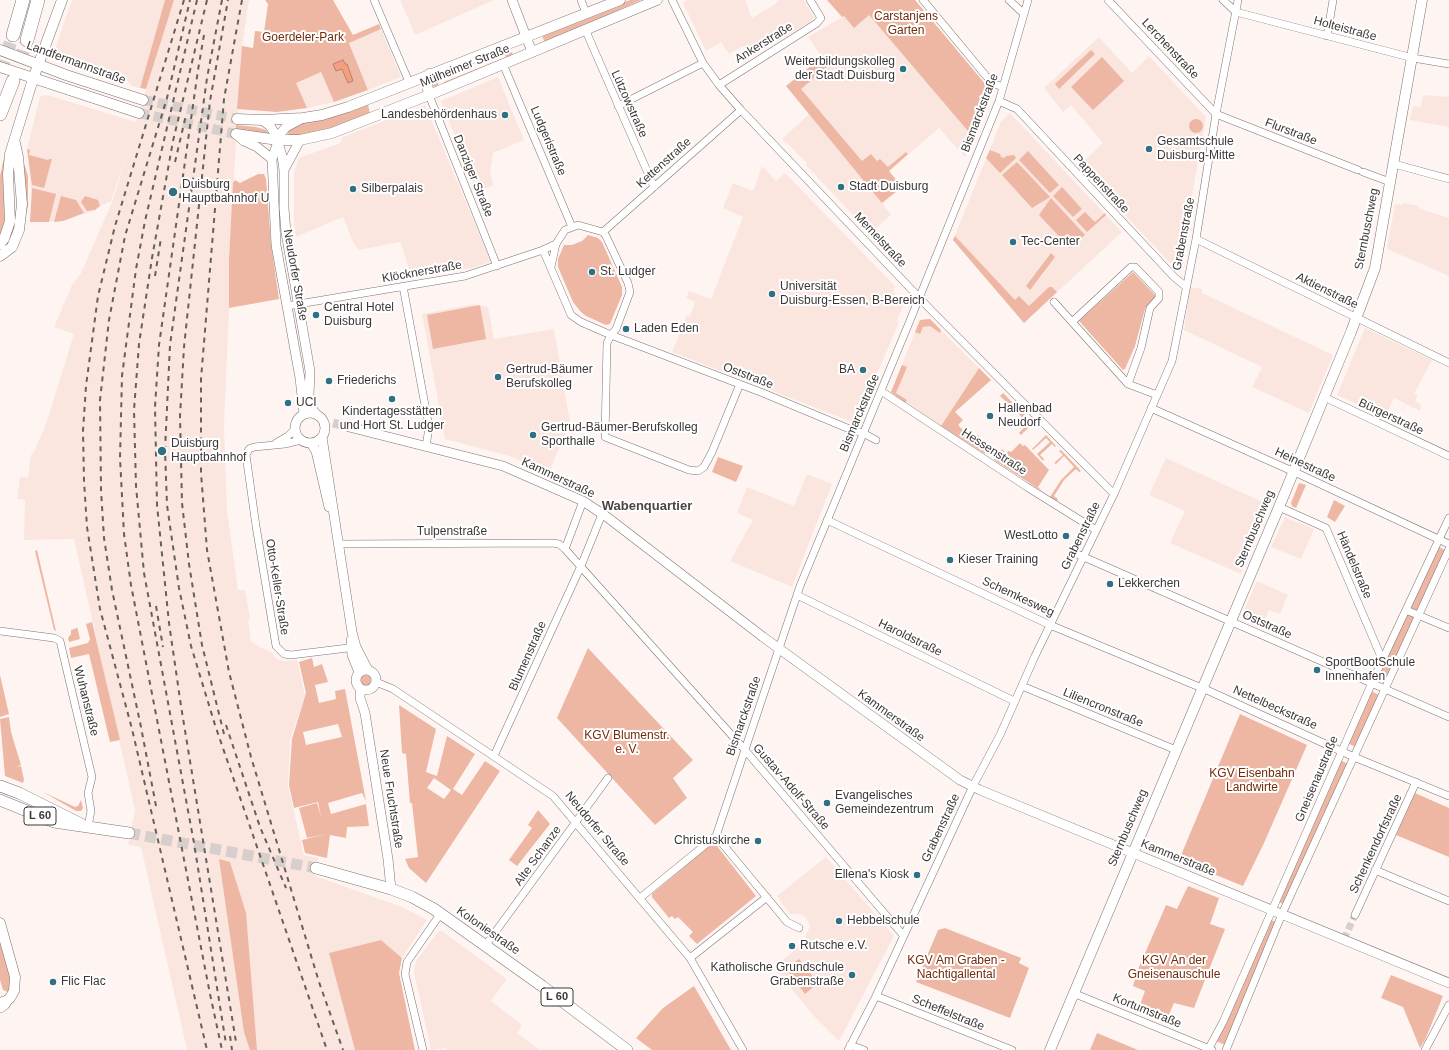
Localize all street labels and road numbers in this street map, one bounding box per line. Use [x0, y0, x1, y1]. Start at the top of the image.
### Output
street label: Holteistraße [1312, 14, 1378, 44]
street label: Lerchenstraße [1138, 16, 1202, 82]
street label: Ankerstraße [732, 20, 796, 66]
street label: Landfermannstraße [24, 38, 128, 88]
street label: Mülheimer Straße [418, 41, 512, 91]
street label: Lützowstraße [608, 68, 650, 140]
street label: Bismarckstraße [958, 72, 1002, 154]
street label: Ludgeristraße [527, 104, 569, 178]
street label: Flurstraße [1263, 115, 1319, 149]
street label: Danziger Straße [450, 133, 496, 219]
street label: Kettenstraße [634, 135, 694, 191]
street label: Pappenstraße [1070, 152, 1132, 216]
street label: Sternbuschweg [1352, 187, 1382, 271]
street label: Grabenstraße [1170, 196, 1198, 272]
street label: Memelstraße [851, 209, 909, 271]
street label: Neudorfer Straße [280, 228, 310, 322]
street label: Klöcknerstraße [381, 258, 463, 286]
street label: Aktienstraße [1294, 270, 1360, 312]
street label: Oststraße [721, 360, 775, 392]
street label: Bismarckstraße [837, 372, 883, 454]
street label: Bürgerstraße [1356, 396, 1426, 438]
street label: Hessenstraße [959, 426, 1029, 478]
street label: Heinestraße [1272, 445, 1338, 485]
street label: Kammerstraße [519, 455, 597, 501]
street label: Sternbuschweg [1232, 488, 1278, 570]
street label: Grabenstraße [1058, 500, 1104, 572]
street label: Tulpenstraße [417, 525, 487, 539]
street label: Händelstraße [1333, 529, 1375, 601]
street label: Otto-Keller-Straße [262, 538, 292, 636]
street label: Schemkesweg [980, 574, 1056, 620]
street label: Oststraße [1240, 608, 1294, 642]
street label: Haroldstraße [876, 616, 944, 660]
street label: Blumenstraße [506, 619, 550, 693]
street label: Wuhanstraße [70, 664, 102, 738]
street label: Bismarckstraße [724, 674, 764, 758]
street label: Nettelbeckstraße [1231, 683, 1319, 733]
street label: Liliencronstraße [1061, 685, 1145, 731]
street label: Kammerstraße [855, 687, 927, 745]
street label: Gneisenaustraße [1292, 734, 1342, 824]
street label: Gustav-Adolf-Straße [750, 741, 832, 833]
street label: Neue Fruchtstraße [376, 748, 406, 850]
street label: Sternbuschweg [1105, 787, 1151, 869]
street label: Neudorfer Straße [562, 789, 632, 869]
street label: Grabenstraße [919, 791, 963, 865]
street label: Schenkendorfstraße [1347, 792, 1405, 896]
road number: L 60 [24, 807, 56, 825]
street label: Alte Schanze [511, 823, 565, 889]
street label: Kammerstraße [1139, 836, 1217, 880]
street label: Koloniestraße [454, 904, 522, 958]
road number: L 60 [541, 988, 573, 1006]
street label: Kortumstraße [1111, 991, 1183, 1031]
street label: Scheffelstraße [910, 992, 986, 1034]

